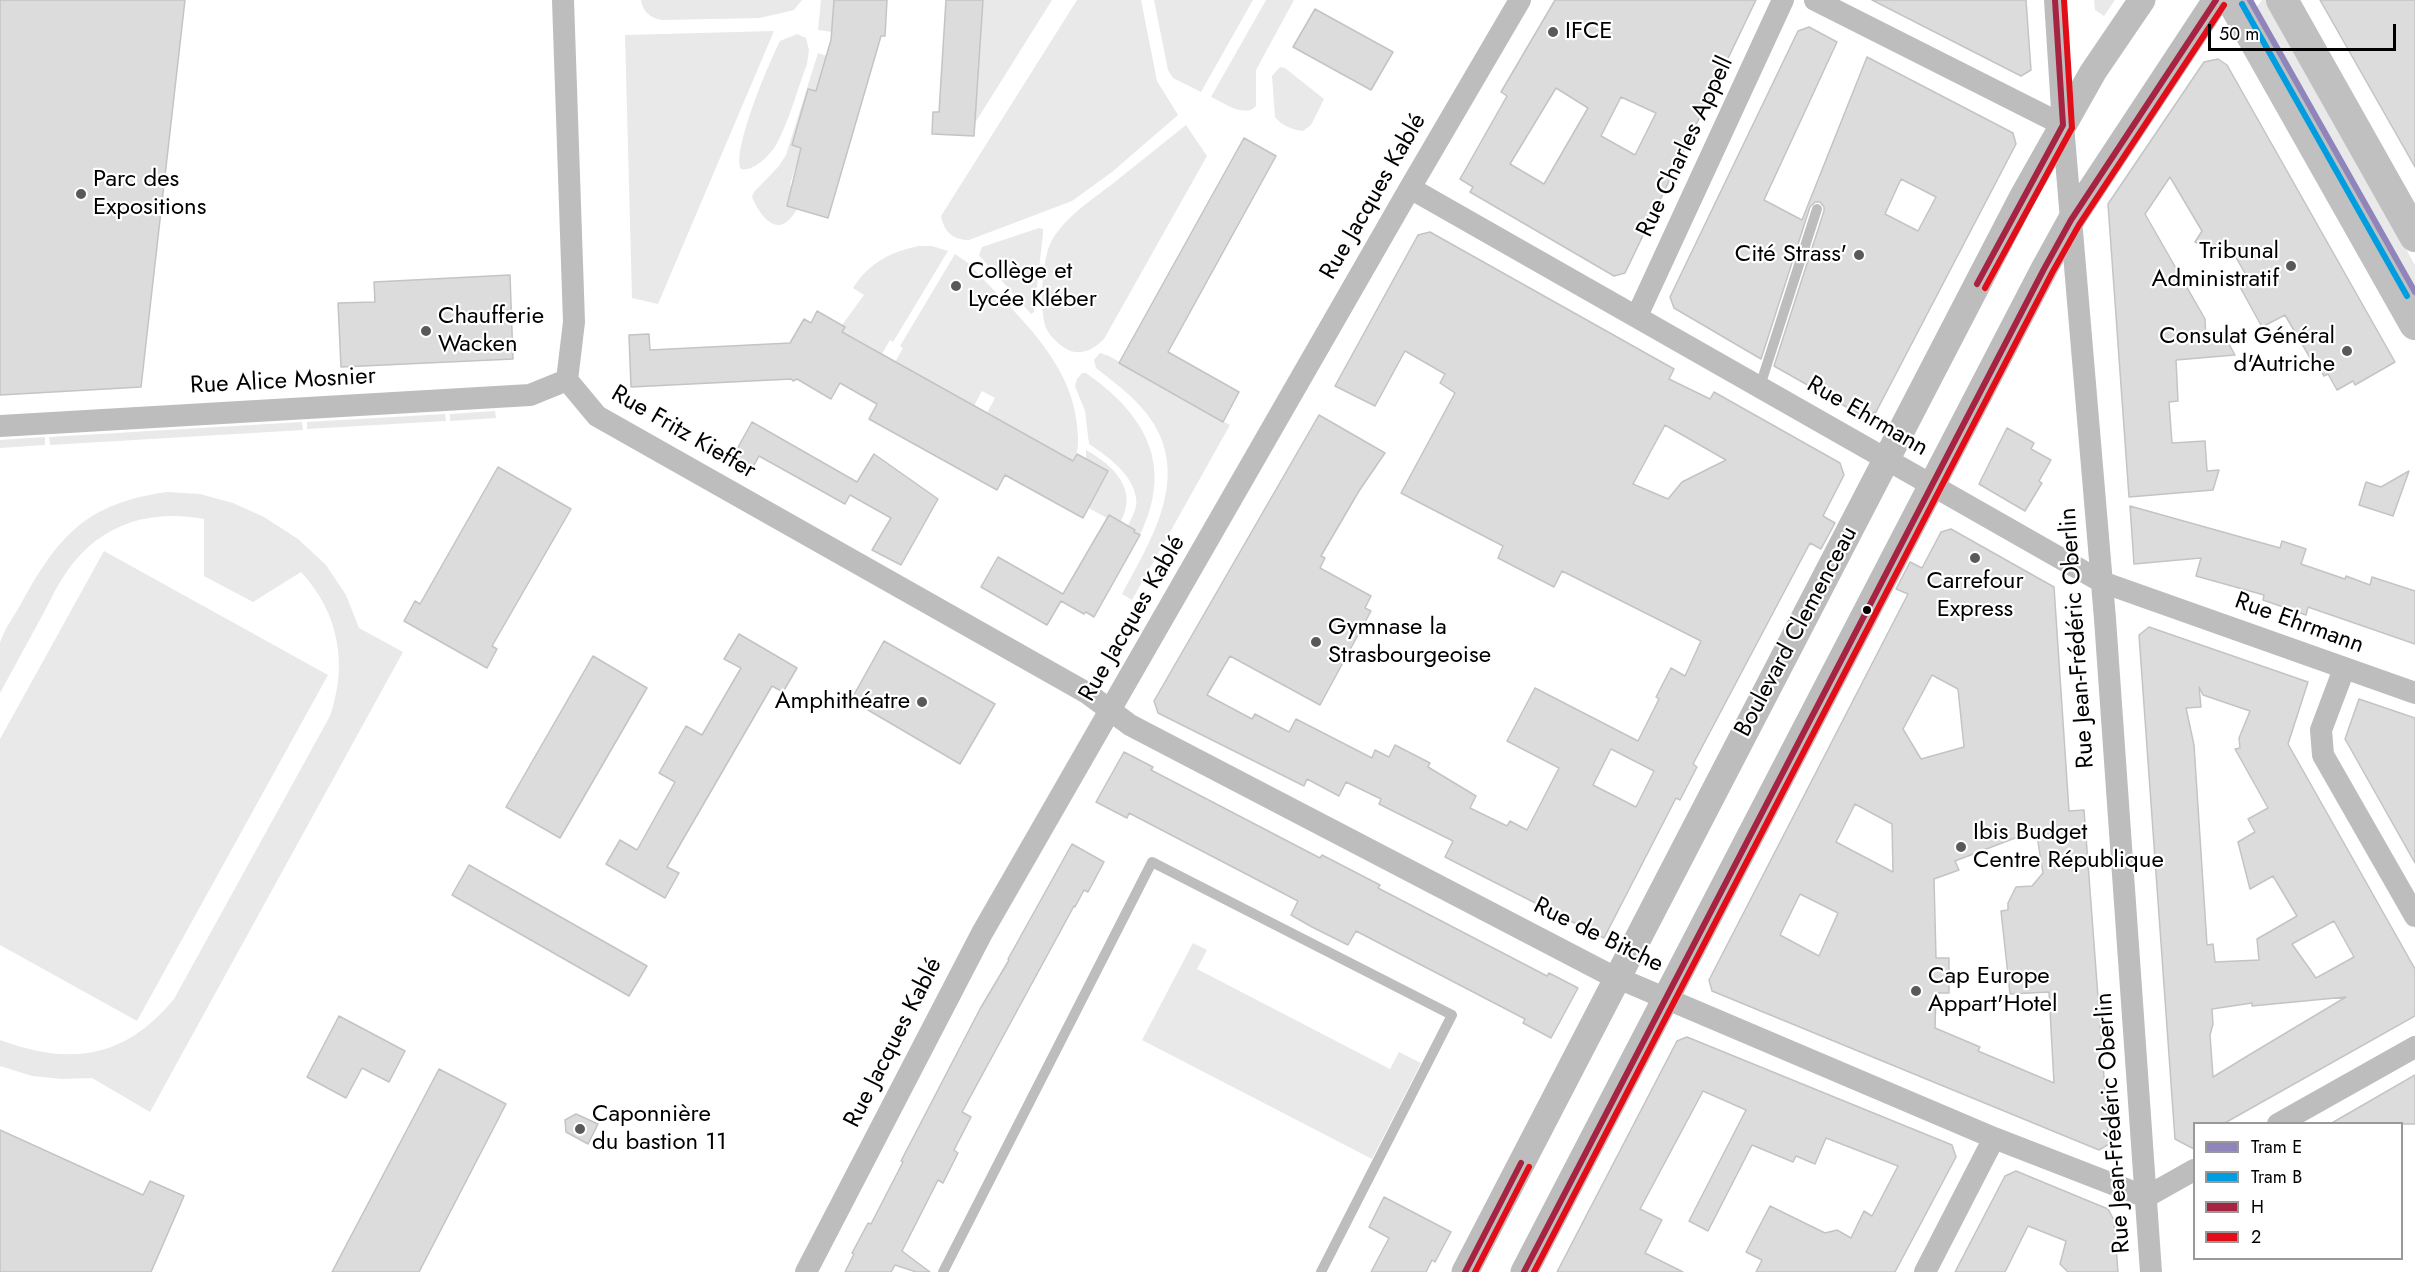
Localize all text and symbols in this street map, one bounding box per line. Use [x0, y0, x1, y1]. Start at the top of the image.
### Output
scale bar [2211, 12, 2398, 50]
place label: IFCE [1565, 18, 1613, 46]
text: 50 m [2219, 21, 2259, 47]
marker: IFCE [1546, 25, 1560, 39]
street label: Rue Charles Appell [1632, 52, 1740, 242]
street label: Rue Jacques Kablé [1315, 109, 1433, 285]
place label: Parc des Expositions [93, 166, 206, 222]
marker: Parc des Expositions [74, 187, 88, 201]
place label: Tribunal Administratif [2152, 238, 2279, 294]
place label: Cité Strass' [1735, 241, 1847, 269]
marker: Cité Strass' [1852, 248, 1866, 262]
place label: Collège et Lycée Kléber [968, 258, 1097, 314]
marker: Tribunal Administratif [2284, 259, 2298, 273]
marker: Collège et Lycée Kléber [949, 279, 963, 293]
place label: Chaufferie Wacken [438, 303, 544, 359]
place label: Consulat Général d'Autriche [2159, 323, 2335, 379]
marker: Chaufferie Wacken [419, 324, 433, 338]
marker: Consulat Général d'Autriche [2340, 344, 2354, 358]
street label: Rue Alice Mosnier [189, 363, 377, 401]
street label: Rue Ehrmann [1801, 371, 1933, 463]
street label: Rue Fritz Kieffer [606, 380, 760, 486]
street label: Rue Jean-Frédéric Oberlin [2055, 507, 2101, 769]
street label: Boulevard Clemenceau [1729, 522, 1865, 742]
street label: Rue Jacques Kablé [1074, 531, 1192, 707]
marker: Carrefour Express [1968, 551, 1982, 565]
place label: Carrefour Express [1926, 568, 2024, 624]
street label: Rue Ehrmann [2231, 587, 2367, 661]
unlabelled marker [1861, 604, 1873, 616]
place label: Gymnase la Strasbourgeoise [1328, 614, 1491, 670]
marker: Gymnase la Strasbourgeoise [1309, 635, 1323, 649]
place label: Amphithéatre [775, 688, 910, 716]
marker: Amphithéatre [915, 695, 929, 709]
place label: Ibis Budget Centre République [1973, 819, 2164, 875]
marker: Ibis Budget Centre République [1954, 840, 1968, 854]
street label: Rue de Bitche [1528, 892, 1668, 980]
street label: Rue Jacques Kablé [839, 953, 949, 1133]
place label: Cap Europe Appart'Hotel [1928, 963, 2057, 1019]
marker: Cap Europe Appart'Hotel [1909, 984, 1923, 998]
street label: Rue Jean-Frédéric Oberlin [2091, 992, 2137, 1254]
place label: Caponnière du bastion 11 [592, 1101, 727, 1157]
marker: Caponnière du bastion 11 [573, 1122, 587, 1136]
legend [2193, 1122, 2403, 1260]
text: Tram E [2251, 1134, 2302, 1160]
text: Tram B [2251, 1164, 2302, 1190]
text: H [2251, 1194, 2264, 1220]
text: 2 [2251, 1224, 2261, 1250]

